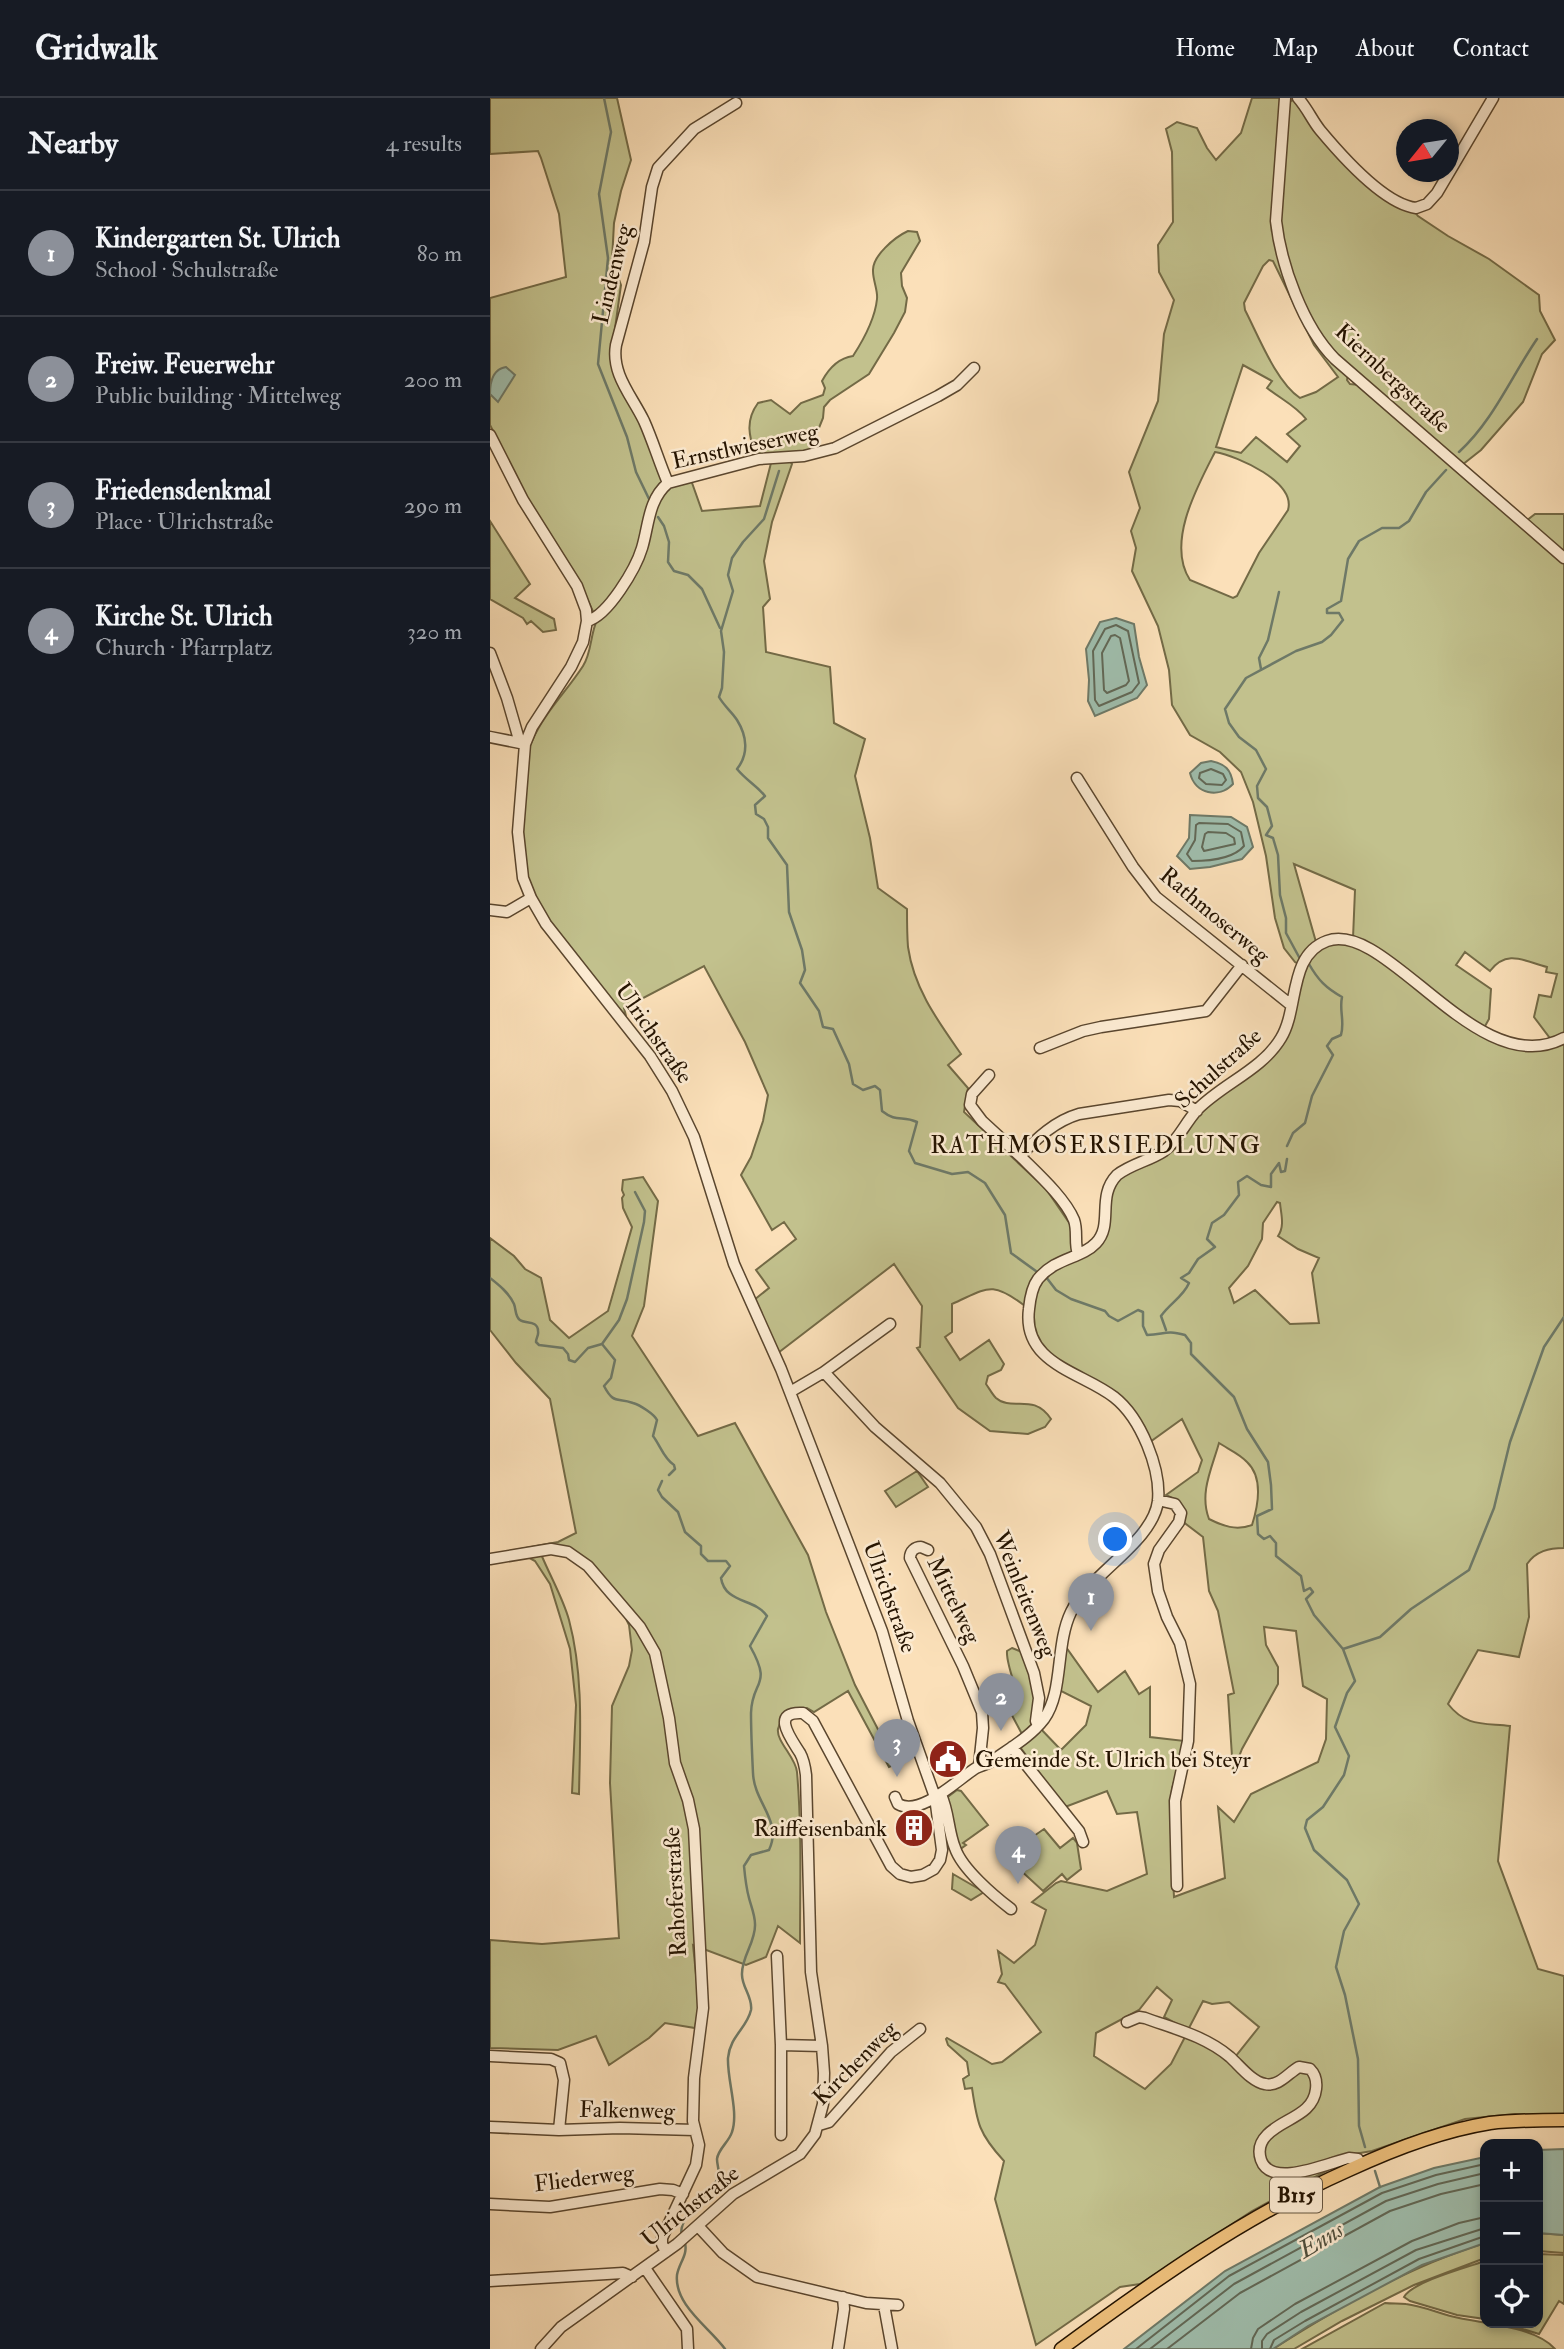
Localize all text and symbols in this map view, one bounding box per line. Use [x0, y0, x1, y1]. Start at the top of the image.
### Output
text: Gridwalk [35, 28, 158, 69]
text: Home [1175, 33, 1235, 64]
text: Map [1273, 33, 1318, 64]
text: About [1356, 33, 1415, 64]
text: Contact [1453, 33, 1529, 64]
north arrow [1396, 119, 1459, 182]
text: Nearby [28, 125, 118, 162]
text: 4 results [386, 129, 462, 158]
street label: Lindenweg [586, 220, 639, 327]
text: Kindergarten St. Ulrich [95, 223, 340, 255]
text: 1 [47, 239, 55, 268]
text: 80 m [417, 239, 462, 268]
text: School · Schulstraße [95, 255, 278, 284]
street label: Kiernbergstraße [1329, 317, 1457, 439]
text: Freiw. Feuerwehr [95, 349, 274, 381]
text: 2 [45, 365, 57, 394]
text: 200 m [404, 365, 462, 394]
text: Public building · Mittelweg [95, 381, 341, 410]
street label: Ernstlwieserweg [669, 416, 821, 476]
text: Friedensdenkmal [95, 475, 271, 507]
text: 3 [47, 491, 55, 520]
text: 290 m [404, 491, 462, 520]
text: Place · Ulrichstraße [95, 507, 273, 536]
text: Kirche St. Ulrich [95, 601, 273, 633]
text: 4 [45, 617, 57, 646]
text: 320 m [407, 617, 462, 646]
text: Church · Pfarrplatz [95, 633, 272, 662]
street label: Rathmoserweg [1154, 860, 1277, 970]
street label: Ulrichstraße [609, 977, 699, 1089]
street label: Schulstraße [1168, 1021, 1268, 1115]
district label: RATHMOSERSIEDLUNG [930, 1130, 1262, 1161]
your location [1098, 1522, 1132, 1556]
street label: Weinleitenweg [986, 1526, 1064, 1662]
street label: Ulrichstraße [856, 1537, 924, 1657]
street label: Mittelweg [920, 1552, 988, 1649]
pin: 1 [1068, 1573, 1114, 1631]
pin: 2 [978, 1673, 1024, 1731]
pin: 3 [874, 1719, 920, 1777]
public building icon: Gemeinde St. Ulrich bei Steyr [927, 1738, 969, 1780]
place label: Gemeinde St. Ulrich bei Steyr [975, 1745, 1251, 1774]
building icon: Raiffeisenbank [893, 1807, 935, 1849]
place label: Raiffeisenbank [753, 1814, 887, 1843]
street label: Rahoferstraße [657, 1826, 693, 1958]
pin: 4 [995, 1826, 1041, 1884]
street label: Kirchenweg [807, 2014, 904, 2111]
street label: Falkenweg [579, 2095, 676, 2125]
map controls [1480, 2139, 1543, 2328]
button: + [1480, 2139, 1543, 2202]
street label: Fliederweg [532, 2157, 636, 2199]
street label: Ulrichstraße [635, 2158, 745, 2253]
road number: B115 [1270, 2178, 1322, 2212]
button: − [1480, 2202, 1543, 2265]
water label: Enns [1291, 2214, 1350, 2267]
button: locate [1480, 2265, 1543, 2328]

